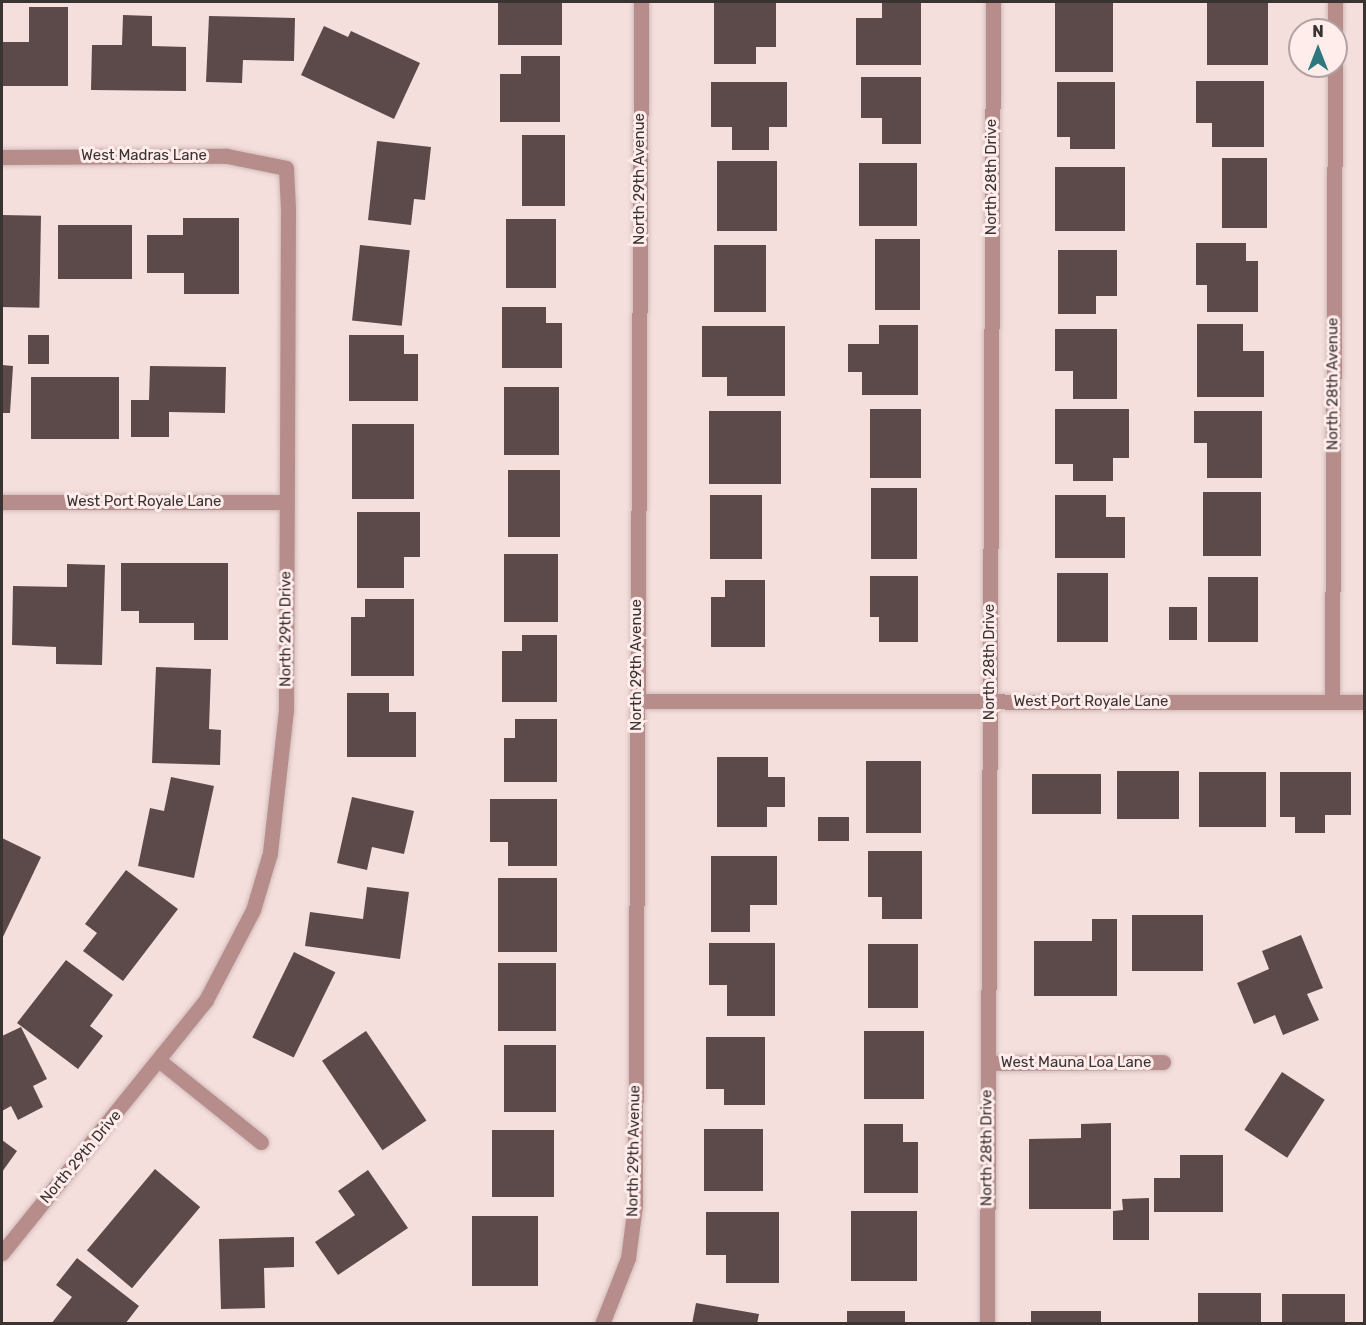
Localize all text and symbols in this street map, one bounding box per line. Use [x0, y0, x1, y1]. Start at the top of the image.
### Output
north arrow [1288, 18, 1348, 78]
text: N [1312, 22, 1324, 41]
street label: North 29th Avenue [631, 113, 649, 245]
street label: North 28th Drive [983, 119, 1001, 235]
street label: West Madras Lane [81, 147, 207, 165]
street label: North 28th Avenue [1324, 318, 1342, 450]
street label: West Port Royale Lane [67, 493, 221, 511]
street label: North 29th Drive [277, 571, 295, 687]
street label: North 29th Avenue [628, 599, 646, 731]
street label: North 28th Drive [981, 604, 999, 720]
street label: West Port Royale Lane [1014, 693, 1168, 711]
street label: West Mauna Loa Lane [1001, 1054, 1151, 1072]
street label: North 29th Avenue [624, 1085, 644, 1217]
street label: North 28th Drive [978, 1090, 996, 1206]
street label: North 29th Drive [37, 1107, 125, 1207]

